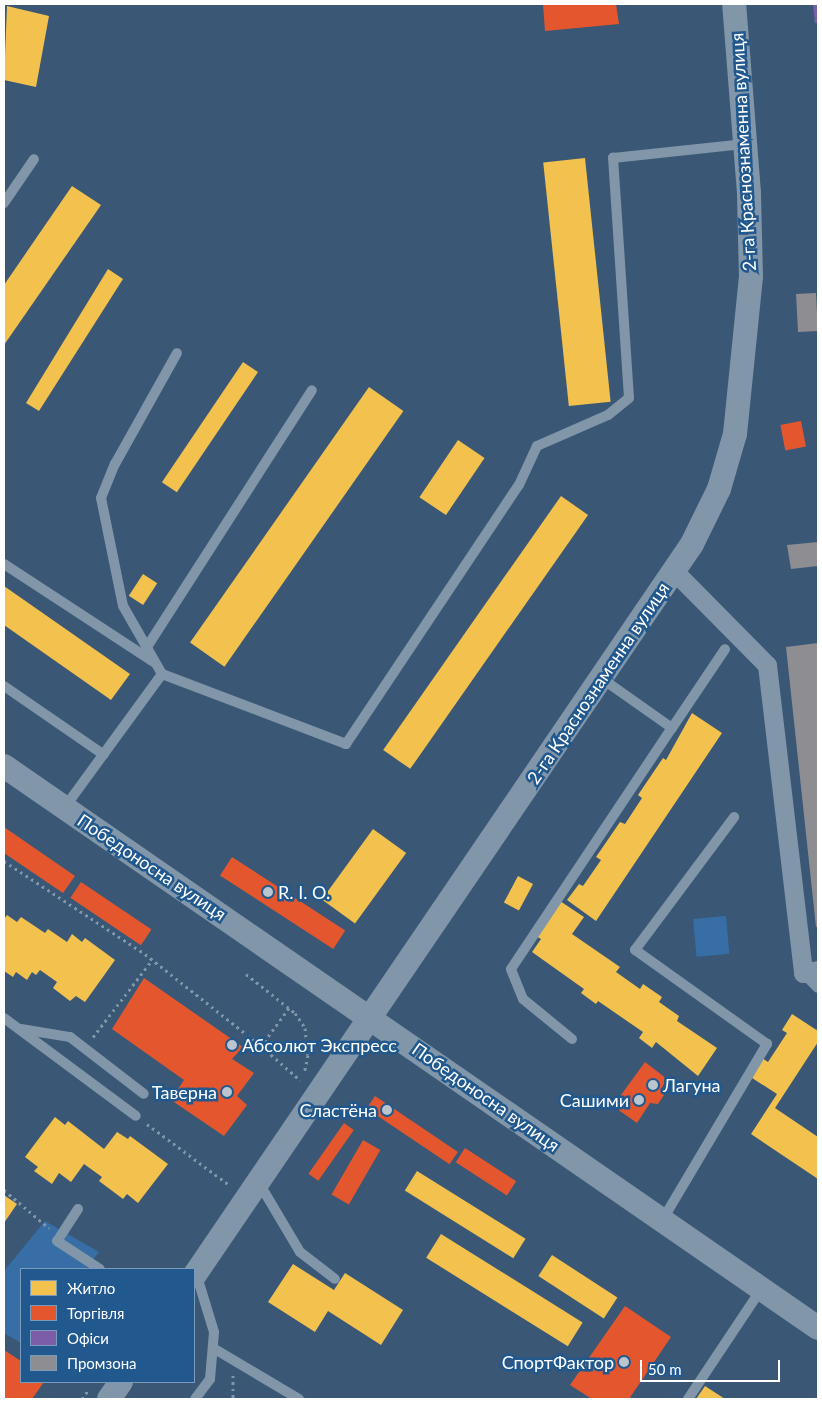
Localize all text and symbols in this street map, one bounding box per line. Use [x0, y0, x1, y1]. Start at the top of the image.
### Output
street label: 2-га Краснознаменна вулиця [726, 32, 760, 272]
street label: 2-га Краснознаменна вулиця [522, 578, 674, 788]
street label: Победоносна вулиця [74, 809, 230, 925]
place label: R. I. O. [278, 881, 330, 903]
marker: R. I. O. [262, 886, 274, 898]
place label: Абсолют Экспресс [242, 1034, 397, 1056]
street label: Победоносна вулиця [408, 1038, 564, 1156]
marker: Абсолют Экспресс [226, 1039, 238, 1051]
place label: Лагуна [663, 1074, 721, 1096]
marker: Лагуна [647, 1079, 659, 1091]
place label: Таверна [152, 1081, 217, 1103]
marker: Таверна [221, 1086, 233, 1098]
place label: Сашими [560, 1089, 629, 1111]
marker: Сашими [633, 1094, 645, 1106]
place label: Сластёна [300, 1099, 377, 1121]
marker: Сластёна [381, 1104, 393, 1116]
legend [20, 1268, 195, 1383]
text: Житло [67, 1279, 115, 1297]
text: Торгівля [67, 1304, 124, 1322]
text: Офіси [67, 1329, 109, 1347]
scale bar [642, 1350, 782, 1382]
place label: СпортФактор [502, 1351, 614, 1373]
text: Промзона [67, 1354, 137, 1372]
marker: СпортФактор [618, 1356, 630, 1368]
text: 50 m [648, 1360, 682, 1378]

